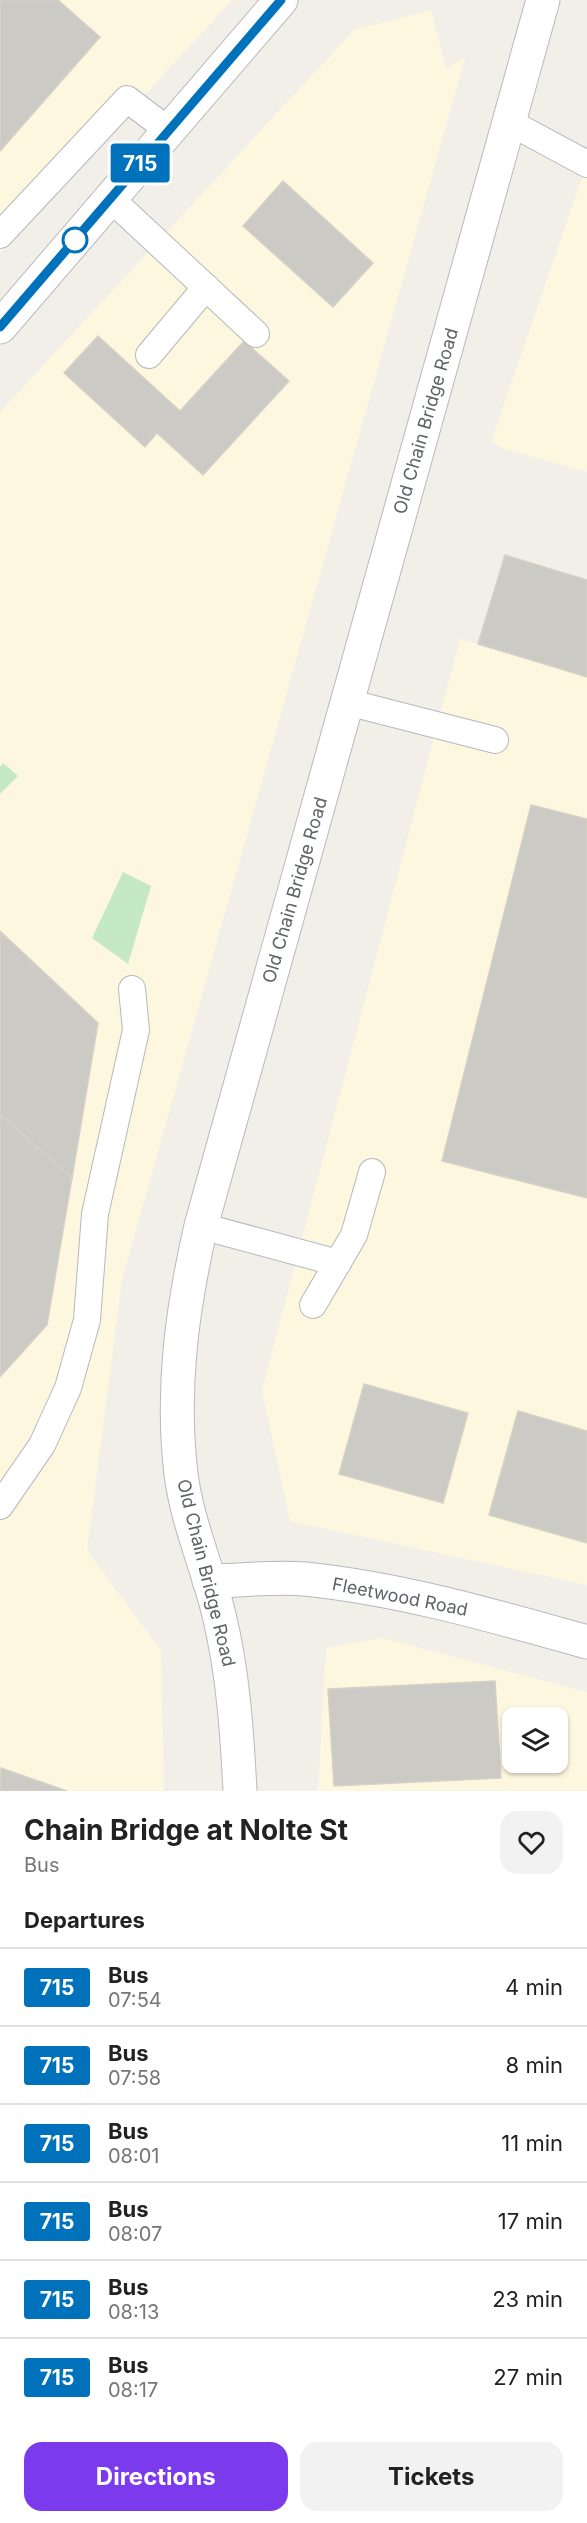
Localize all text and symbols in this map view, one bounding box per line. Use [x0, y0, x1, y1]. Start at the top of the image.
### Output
line badge: 715 [106, 144, 174, 182]
text: 715 [123, 151, 157, 176]
unlabelled marker [62, 227, 88, 253]
street label: Old Chain Bridge Road [389, 325, 462, 516]
street label: Old Chain Bridge Road [258, 794, 331, 985]
street label: Old Chain Bridge Road [173, 1477, 240, 1669]
street label: Fleetwood Road [331, 1573, 470, 1620]
map controls [502, 1707, 568, 1773]
button: layers [502, 1707, 568, 1773]
button: heart [500, 1811, 563, 1874]
text: Chain Bridge at Nolte St [24, 1813, 348, 1847]
text: Bus [24, 1853, 59, 1877]
text: Departures [24, 1907, 145, 1933]
text: Bus [108, 1962, 149, 1988]
text: 4 min [505, 1974, 563, 2000]
text: 715 [40, 1975, 74, 2000]
text: 07:54 [108, 1988, 162, 2012]
text: Bus [108, 2040, 149, 2066]
text: 8 min [506, 2052, 563, 2078]
text: 715 [40, 2053, 74, 2078]
text: 07:58 [108, 2066, 161, 2090]
text: Bus [108, 2118, 149, 2144]
text: 11 min [501, 2130, 563, 2156]
text: 715 [40, 2131, 74, 2156]
text: 08:01 [108, 2144, 160, 2168]
text: Bus [108, 2196, 149, 2222]
text: 17 min [498, 2208, 563, 2234]
text: 715 [40, 2209, 74, 2234]
text: 08:07 [108, 2222, 162, 2246]
text: Bus [108, 2274, 149, 2300]
text: 23 min [492, 2286, 563, 2312]
text: 715 [40, 2287, 74, 2312]
text: 08:13 [108, 2300, 159, 2324]
text: Bus [108, 2352, 149, 2378]
text: 27 min [493, 2364, 563, 2390]
text: 715 [40, 2365, 74, 2390]
text: 08:17 [108, 2378, 158, 2402]
button: Directions [24, 2442, 288, 2511]
button: Tickets [300, 2442, 563, 2511]

